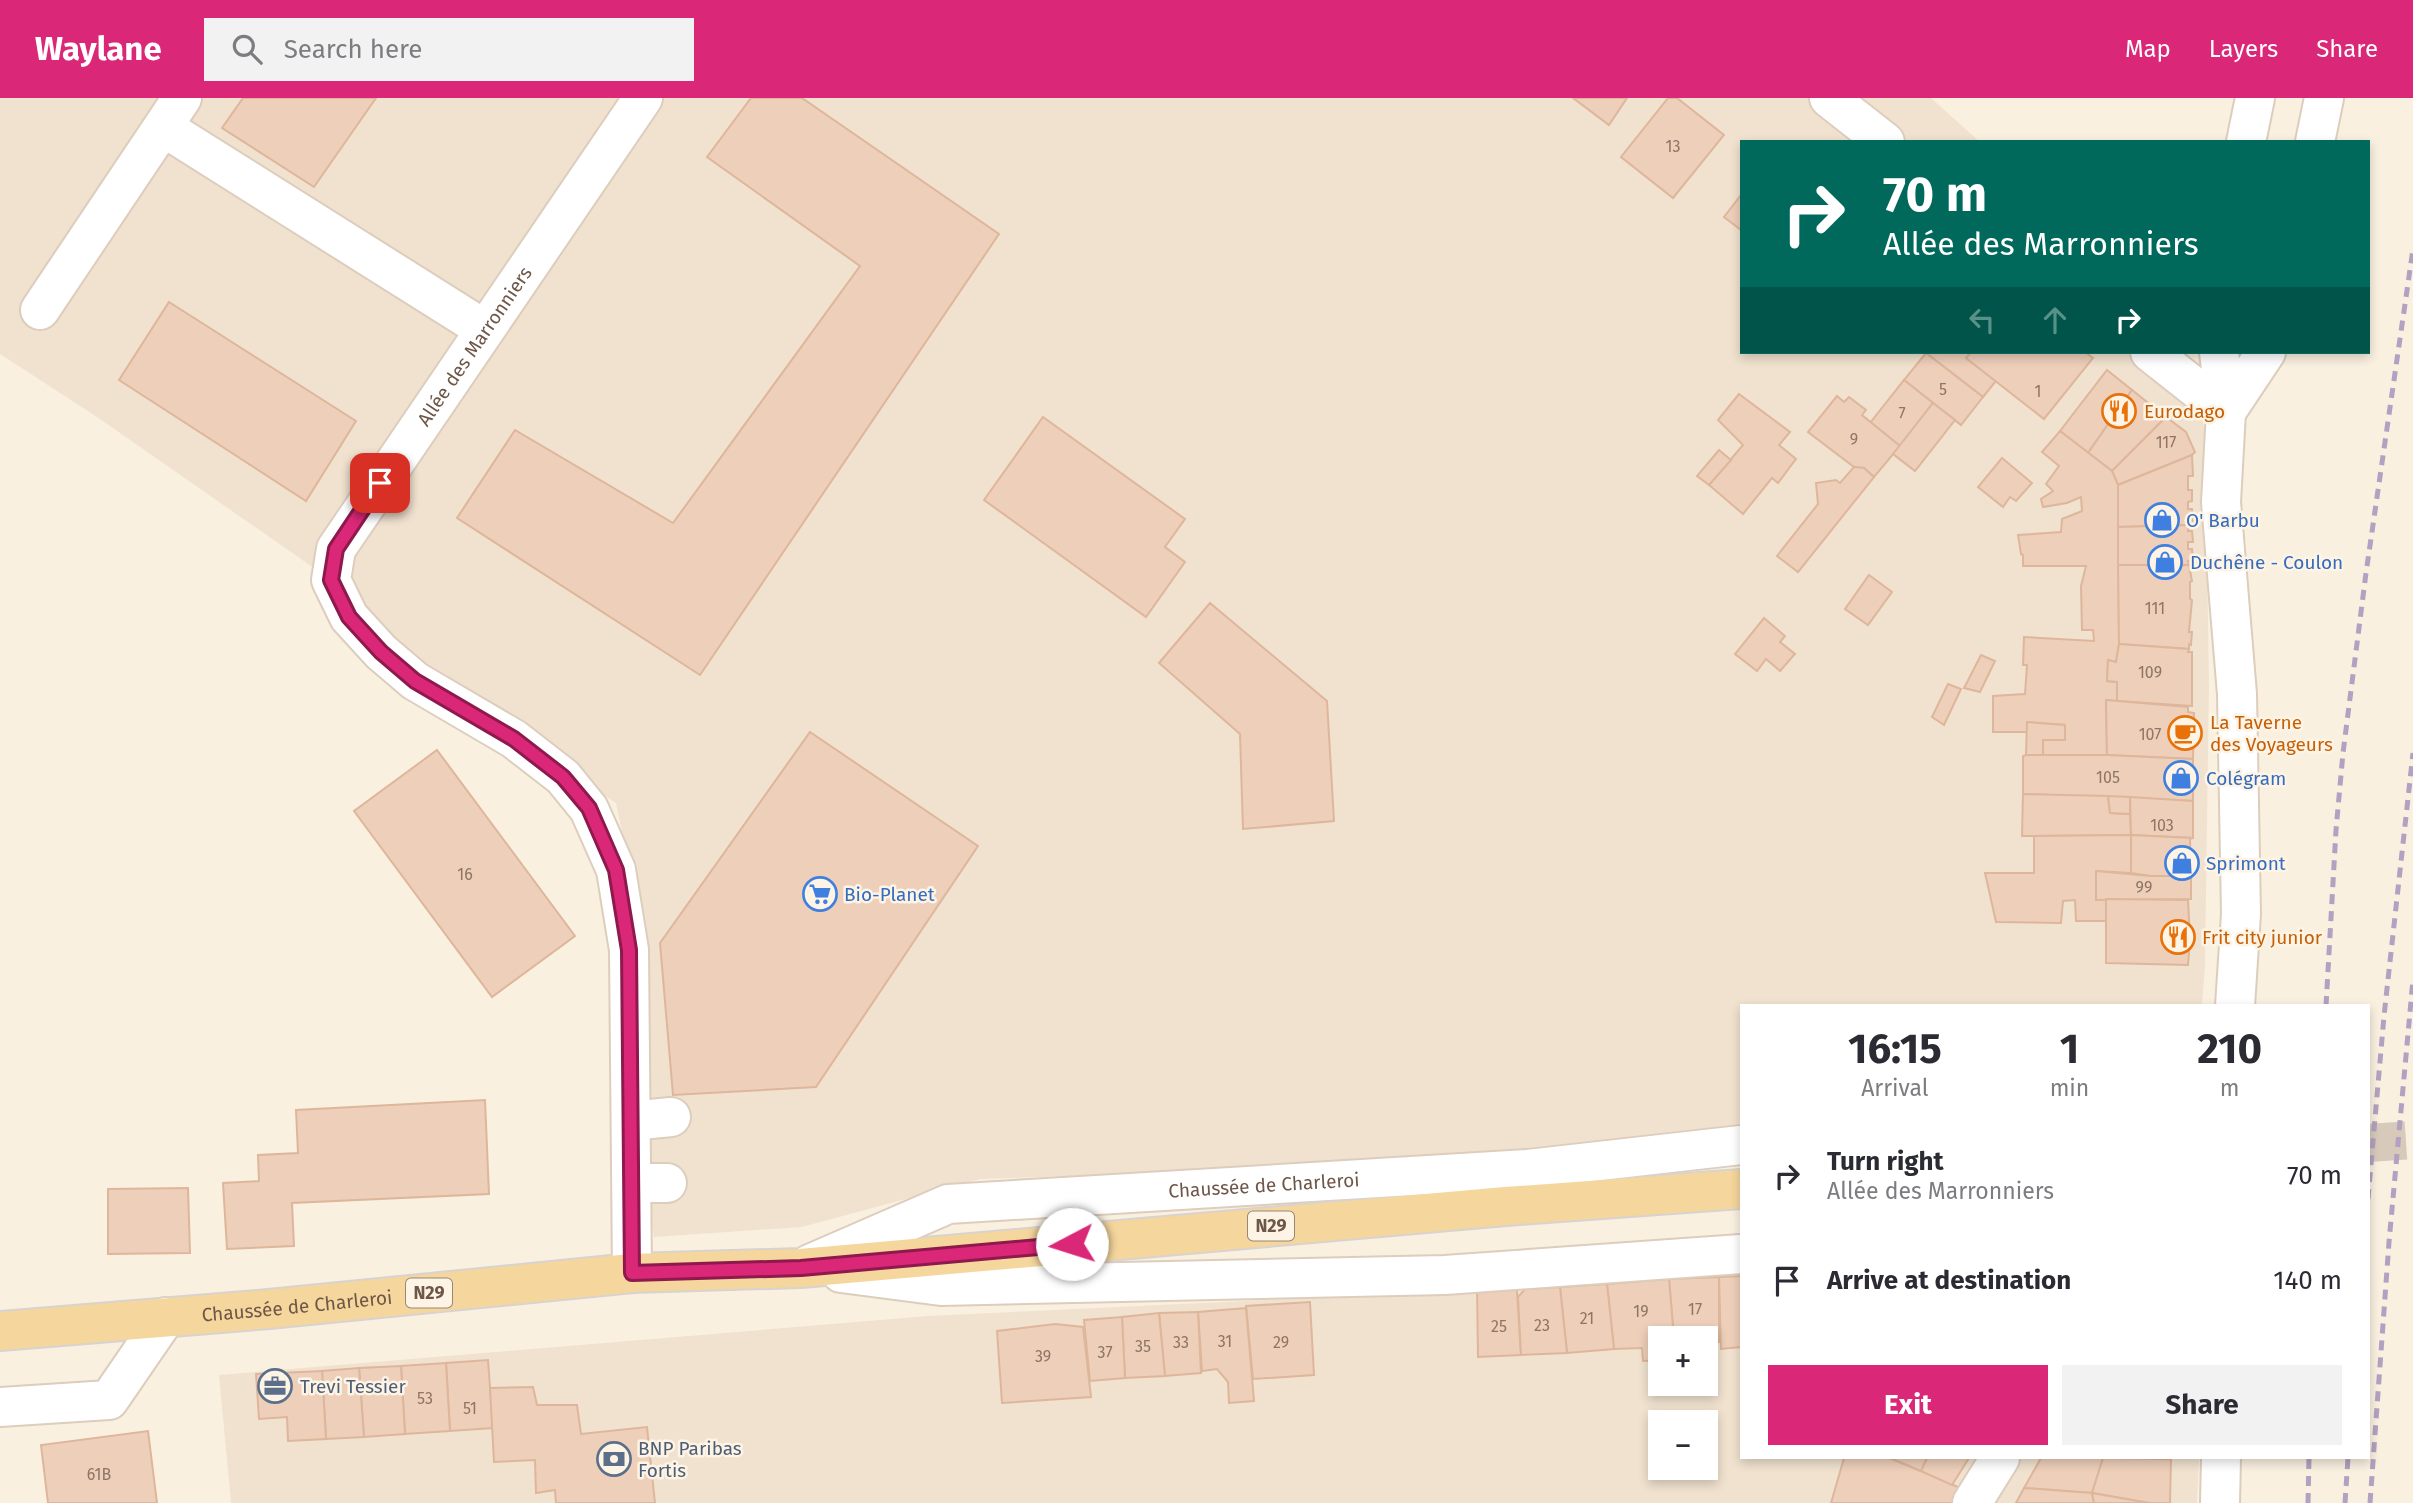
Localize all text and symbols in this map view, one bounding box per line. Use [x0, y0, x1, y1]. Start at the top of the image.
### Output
search box [204, 18, 694, 81]
text: Waylane [35, 29, 162, 69]
icon: search [228, 30, 266, 68]
text: Search here [284, 34, 423, 65]
text: Map [2125, 35, 2171, 63]
text: Layers [2209, 35, 2278, 63]
text: Share [2316, 35, 2378, 63]
house number: 13 [1666, 137, 1680, 156]
text: 70 m [1883, 165, 1987, 224]
icon: right [1768, 168, 1859, 259]
text: Allée des Marronniers [1883, 225, 2199, 263]
street label: Allée des Marronniers [412, 262, 537, 430]
icon: left [1963, 301, 2001, 339]
icon: ahead [2036, 301, 2074, 339]
icon: right [2109, 301, 2147, 339]
house number: 5 [1939, 380, 1947, 399]
house number: 1 [2035, 382, 2041, 401]
restaurant icon: Eurodago [2100, 392, 2138, 430]
place label: Eurodago [2144, 400, 2225, 423]
house number: 7 [1898, 404, 1906, 423]
house number: 9 [1850, 430, 1858, 449]
house number: 117 [2156, 433, 2176, 452]
pin [350, 453, 410, 513]
icon: arrive [361, 464, 399, 502]
shop icon: O' Barbu [2143, 501, 2181, 539]
place label: O' Barbu [2186, 509, 2260, 532]
shop icon: Duchêne - Coulon [2146, 543, 2184, 581]
place label: Duchêne - Coulon [2190, 551, 2343, 574]
house number: 111 [2145, 599, 2165, 618]
house number: 109 [2138, 663, 2162, 682]
place label: La Taverne des Voyageurs [2210, 711, 2333, 756]
cafe icon: La Taverne des Voyageurs [2166, 714, 2204, 752]
house number: 107 [2139, 725, 2161, 744]
shop icon: Colégram [2162, 759, 2200, 797]
place label: Colégram [2206, 767, 2286, 790]
house number: 105 [2096, 768, 2120, 787]
house number: 103 [2150, 816, 2174, 835]
shop icon: Sprimont [2163, 844, 2201, 882]
place label: Sprimont [2206, 852, 2286, 875]
house number: 16 [457, 865, 473, 884]
supermarket icon: Bio-Planet [801, 875, 839, 913]
house number: 99 [2136, 878, 2152, 897]
place label: Bio-Planet [844, 883, 935, 906]
restaurant icon: Frit city junior [2159, 918, 2197, 956]
place label: Frit city junior [2202, 926, 2323, 949]
text: 16:15 [1848, 1024, 1942, 1074]
text: 1 [2060, 1024, 2079, 1074]
text: 210 [2197, 1024, 2262, 1074]
text: Arrival [1861, 1074, 1929, 1102]
text: min [2050, 1074, 2089, 1102]
text: m [2220, 1074, 2240, 1102]
text: Turn right [1827, 1146, 1944, 1177]
icon: right [1768, 1157, 1806, 1195]
text: 70 m [2287, 1160, 2342, 1191]
street label: Chaussée de Charleroi [1168, 1168, 1360, 1202]
text: Allée des Marronniers [1827, 1177, 2054, 1205]
position arrow [1035, 1207, 1109, 1281]
road number: N29 [1248, 1212, 1294, 1240]
icon: arrive [1768, 1262, 1806, 1300]
text: Arrive at destination [1827, 1265, 2071, 1296]
text: 140 m [2273, 1265, 2342, 1296]
road number: N29 [406, 1278, 452, 1308]
street label: Chaussée de Charleroi [201, 1285, 393, 1326]
house number: 17 [1688, 1300, 1702, 1319]
house number: 19 [1633, 1302, 1649, 1321]
house number: 21 [1580, 1309, 1594, 1328]
house number: 23 [1534, 1316, 1550, 1335]
house number: 25 [1491, 1317, 1507, 1336]
map controls [1648, 1326, 1718, 1480]
button: + [1648, 1326, 1718, 1396]
house number: 31 [1218, 1332, 1232, 1351]
house number: 33 [1173, 1333, 1189, 1352]
house number: 29 [1273, 1333, 1289, 1352]
house number: 35 [1135, 1337, 1151, 1356]
house number: 37 [1097, 1343, 1113, 1362]
house number: 39 [1035, 1347, 1051, 1366]
button: Exit [1768, 1365, 2048, 1445]
button: Share [2062, 1365, 2342, 1445]
office icon: Trevi Tessier [256, 1367, 294, 1405]
place label: Trevi Tessier [300, 1375, 406, 1398]
house number: 53 [417, 1389, 433, 1408]
house number: 51 [463, 1399, 477, 1418]
button: − [1648, 1410, 1718, 1480]
place label: BNP Paribas Fortis [638, 1437, 742, 1482]
bank icon: BNP Paribas Fortis [595, 1440, 633, 1478]
house number: 61B [87, 1465, 111, 1484]

